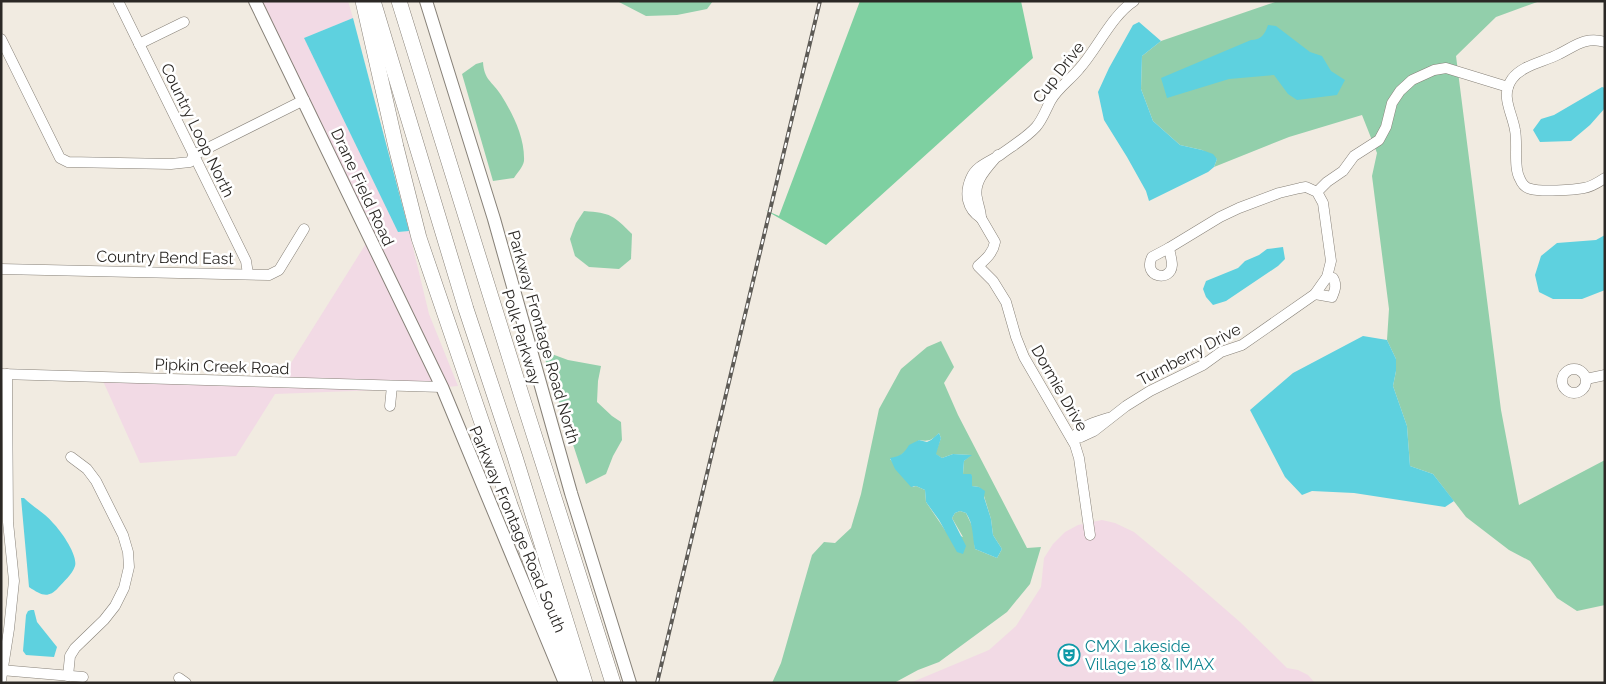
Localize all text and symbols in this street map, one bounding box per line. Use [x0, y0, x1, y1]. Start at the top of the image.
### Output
street label: Cup Drive [1029, 38, 1088, 107]
street label: Country Loop North [157, 60, 238, 200]
street label: Drane Field Road [327, 125, 398, 249]
street label: Parkway Frontage Road North [504, 228, 583, 446]
street label: Country Bend East [96, 247, 235, 268]
street label: Polk Parkway [498, 287, 545, 387]
street label: Turnberry Drive [1135, 319, 1244, 390]
street label: Dormie Drive [1027, 342, 1092, 435]
street label: Pipkin Creek Road [154, 355, 290, 378]
street label: Parkway Frontage Road South [465, 423, 570, 635]
place label: CMX Lakeside Village 18 & IMAX [1085, 637, 1215, 674]
theatre icon: CMX Lakeside Village 18 & IMAX [1057, 643, 1081, 667]

